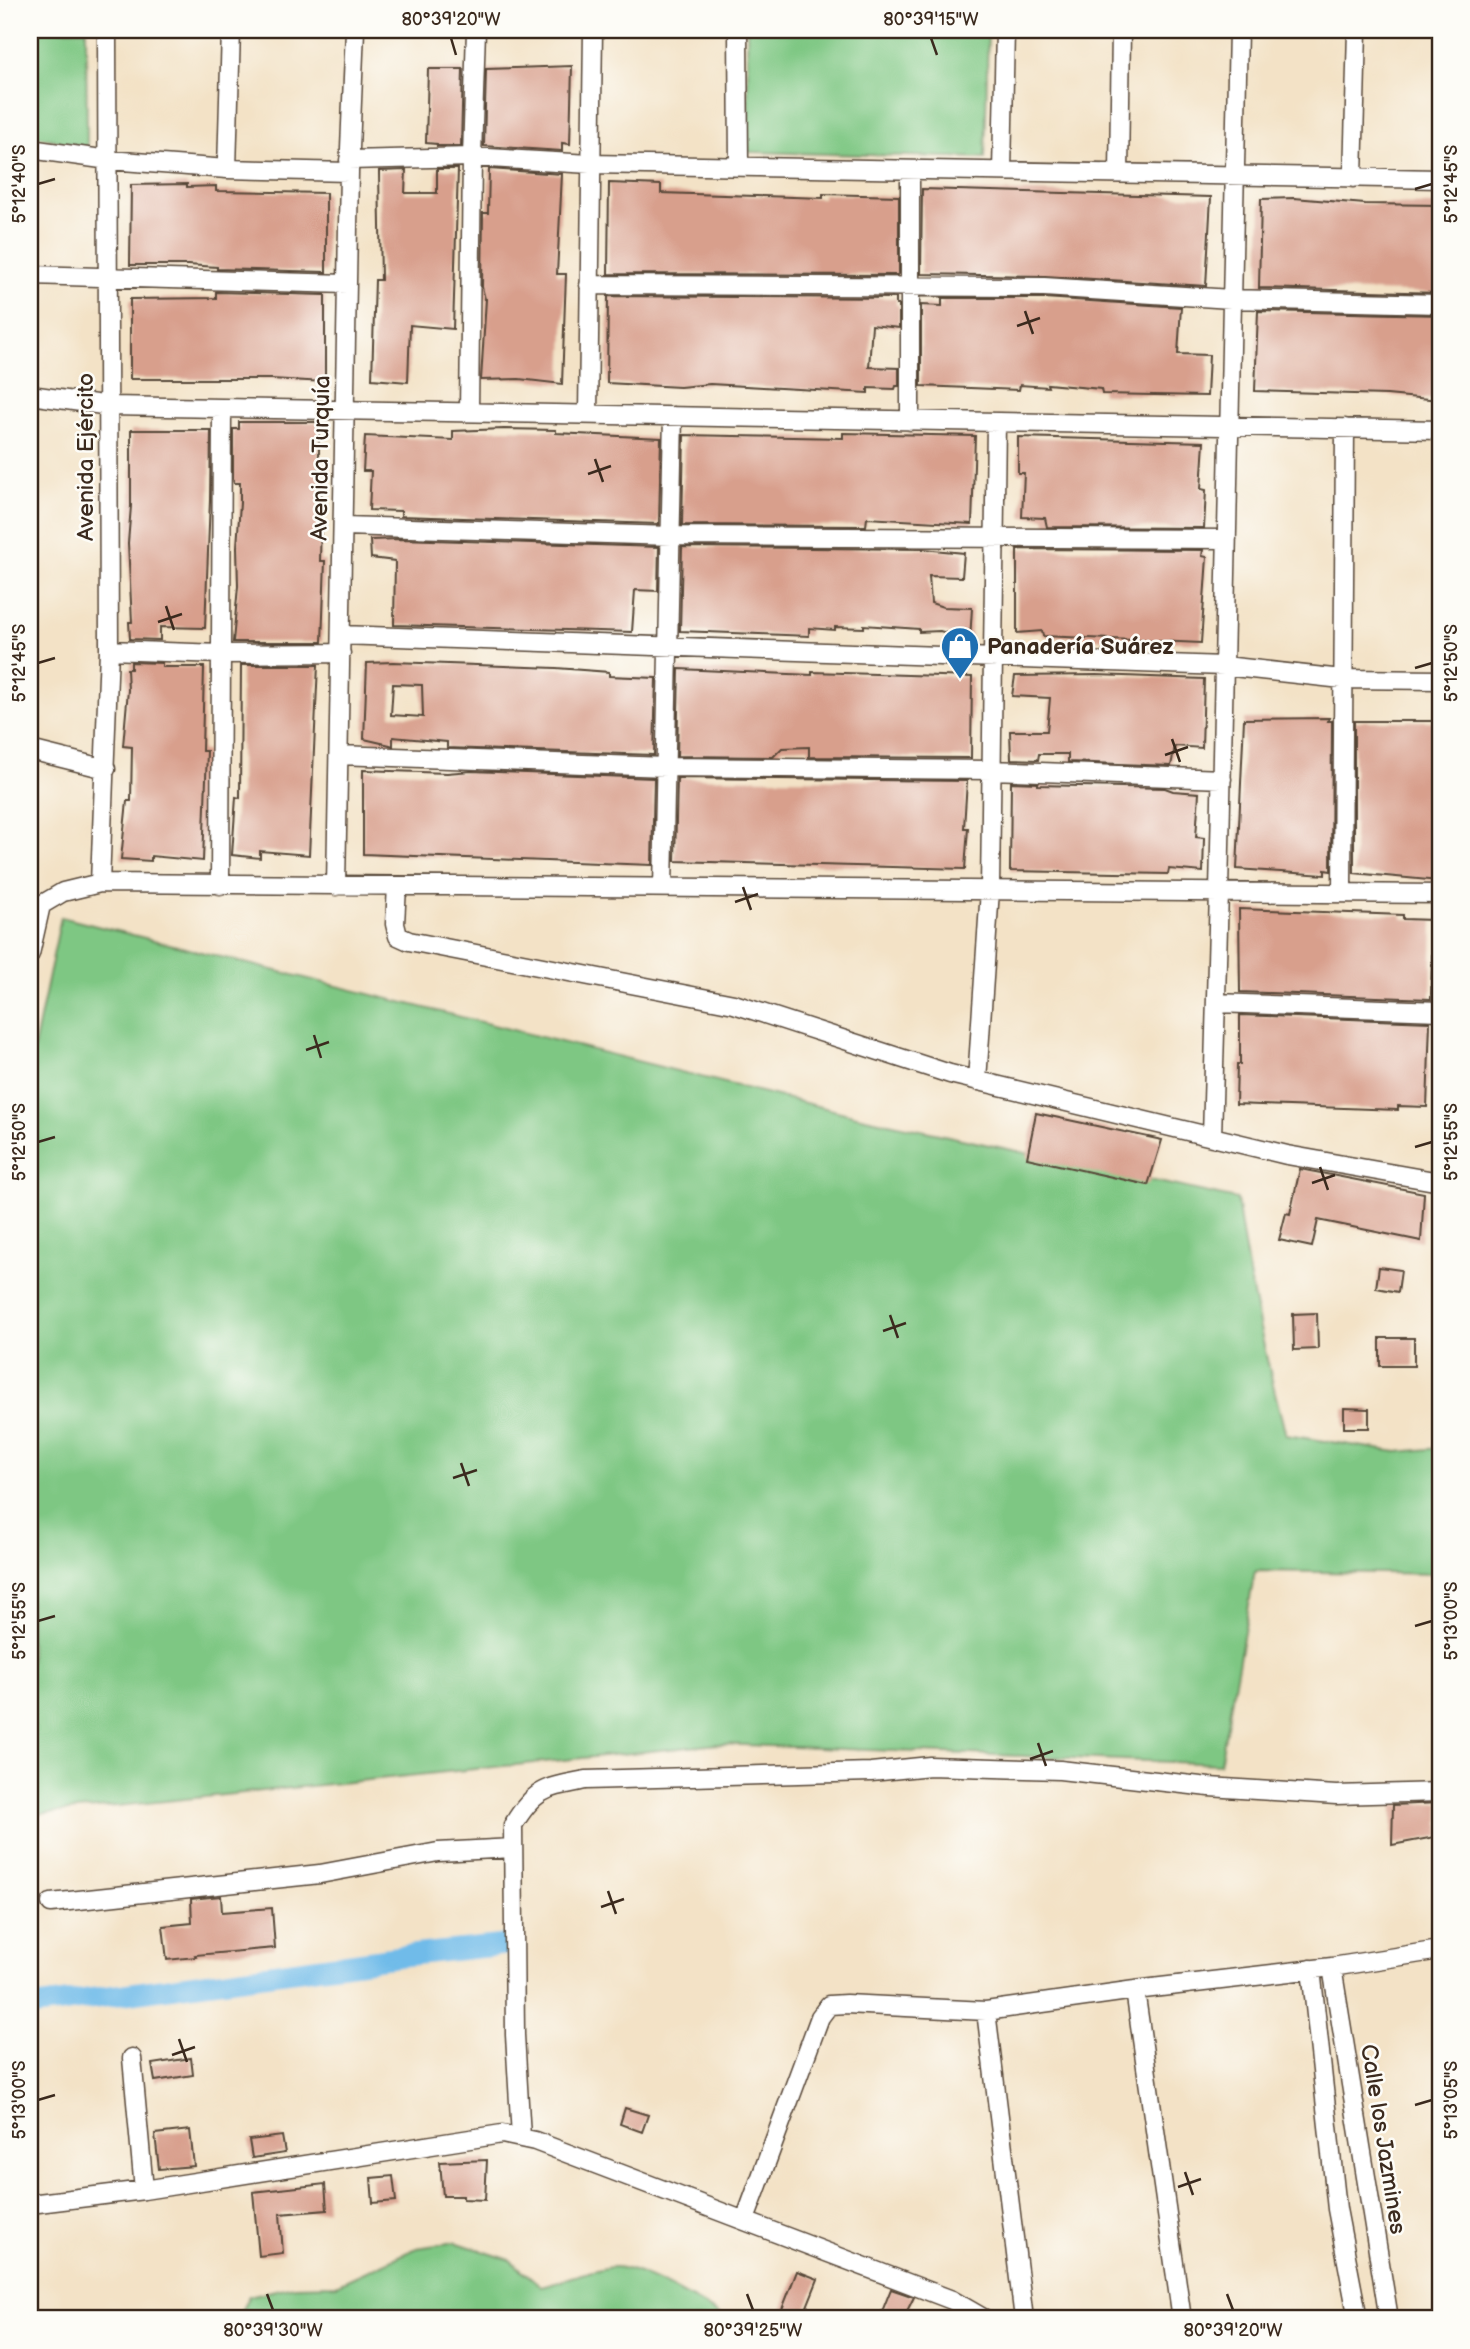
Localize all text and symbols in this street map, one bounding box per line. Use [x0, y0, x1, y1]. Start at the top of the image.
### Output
text: 80°39'20"W [401, 9, 501, 30]
text: 80°39'15"W [883, 9, 979, 30]
text: 5°12'40"S [9, 144, 30, 224]
text: 5°12'45"S [1441, 144, 1462, 223]
street label: Avenida Ejército [72, 373, 100, 541]
street label: Avenida Turquía [306, 375, 336, 541]
text: 5°12'45"S [9, 623, 30, 702]
text: 5°12'50"S [1441, 624, 1462, 702]
shop icon: Panadería Suárez [939, 625, 981, 680]
place label: Panadería Suárez [987, 633, 1174, 661]
text: 5°12'50"S [9, 1103, 30, 1181]
text: 5°12'55"S [1441, 1103, 1462, 1181]
text: 5°13'00"S [1441, 1581, 1462, 1661]
text: 5°12'55"S [9, 1582, 30, 1660]
street label: Calle los Jazmines [1354, 2042, 1412, 2236]
text: 5°13'00"S [9, 2060, 30, 2140]
text: 5°13'05"S [1441, 2060, 1462, 2139]
text: 80°39'30"W [223, 2320, 323, 2341]
text: 80°39'25"W [704, 2320, 803, 2341]
text: 80°39'20"W [1183, 2320, 1283, 2341]

